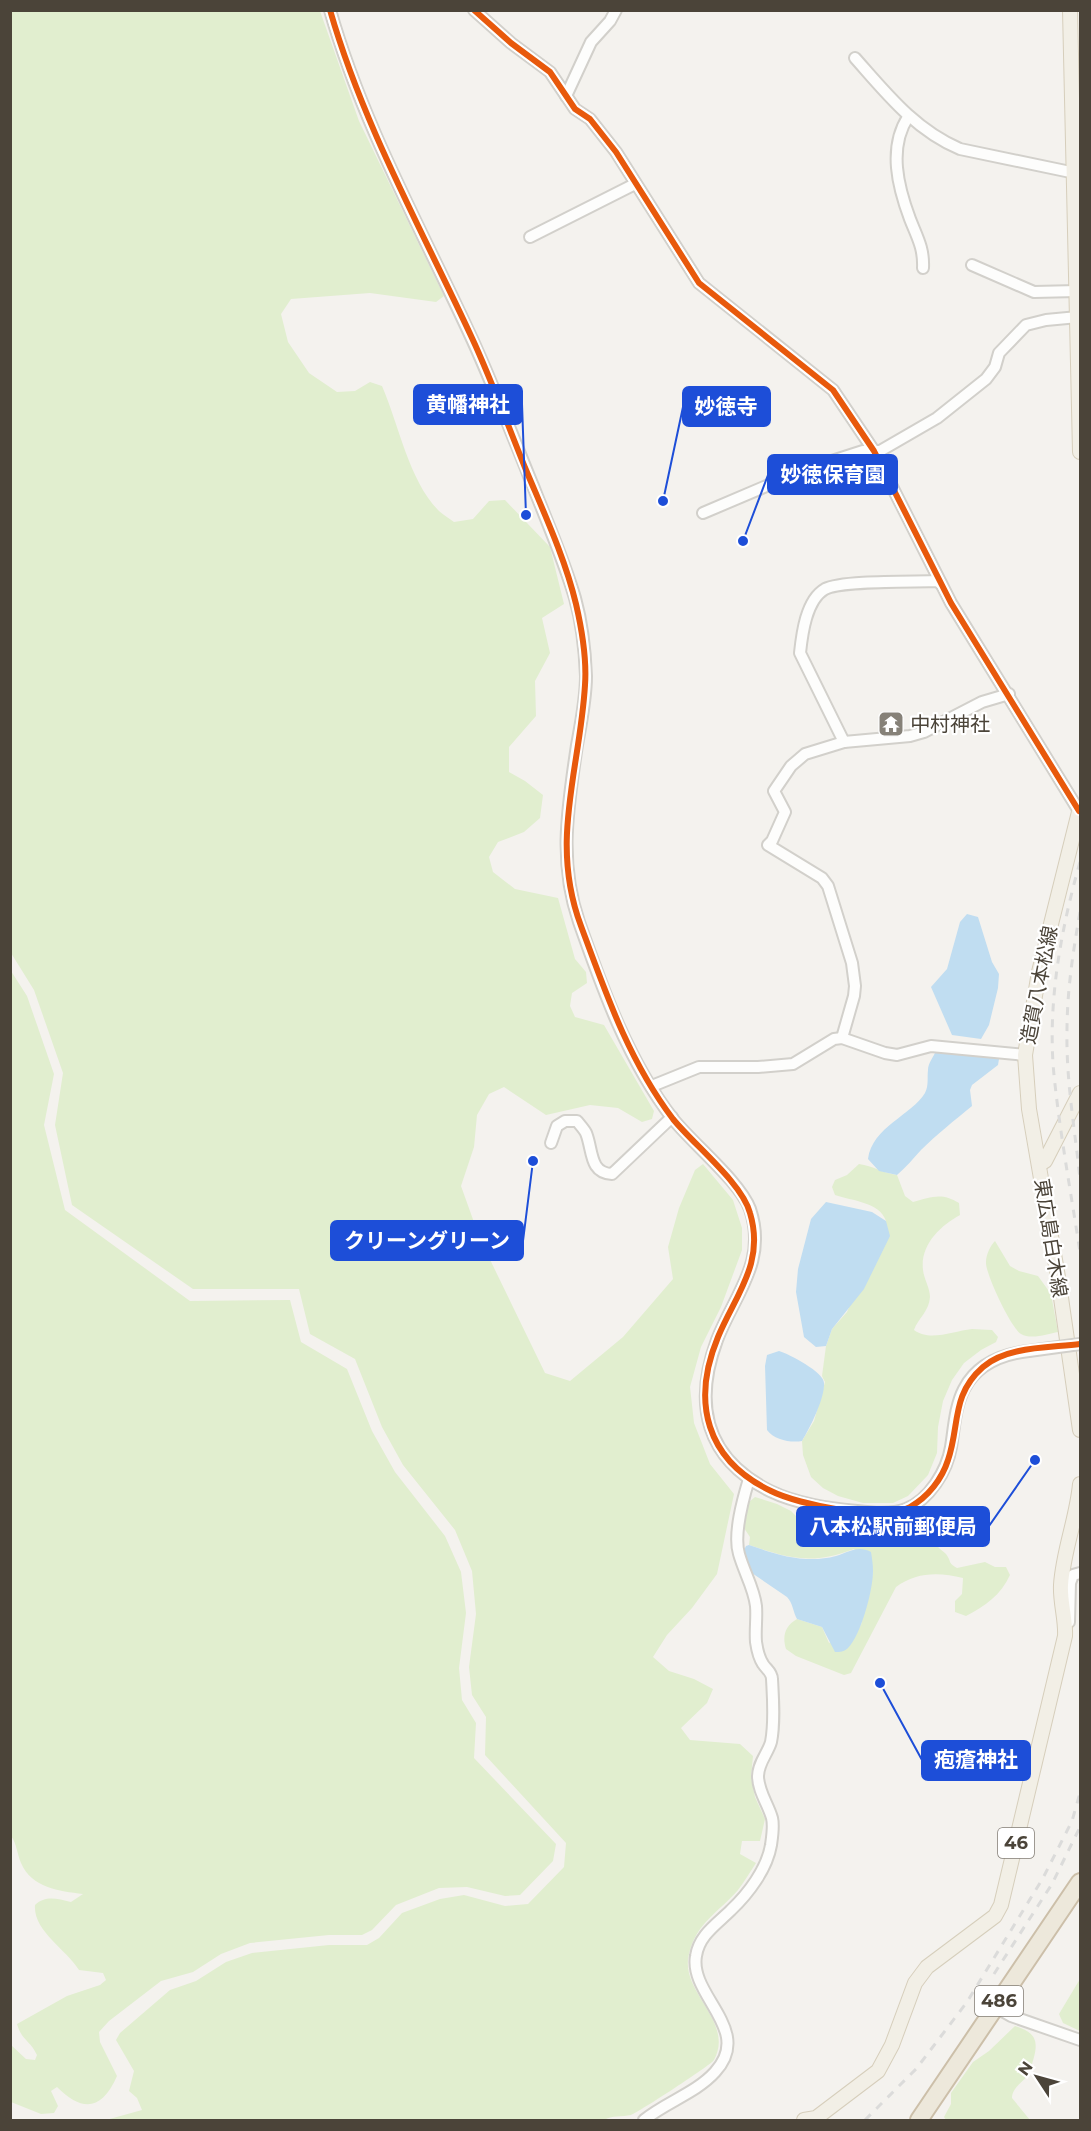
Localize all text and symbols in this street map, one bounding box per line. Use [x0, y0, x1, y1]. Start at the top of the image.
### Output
callout: 黄幡神社 [414, 385, 522, 424]
callout: 妙徳寺 [683, 387, 770, 426]
text: 黄幡神社 [426, 392, 510, 417]
text: 妙徳寺 [695, 394, 758, 419]
callout: 妙徳保育園 [768, 455, 897, 494]
text: 妙徳保育園 [781, 462, 886, 487]
temple icon: 中村神社 [876, 709, 906, 739]
place label: 中村神社 [910, 712, 990, 736]
street label: 造賀八本松線 [1016, 924, 1062, 1046]
street label: 東広島白木線 [1030, 1177, 1072, 1299]
callout: クリーングリーン [331, 1221, 523, 1260]
text: クリーングリーン [344, 1228, 510, 1253]
callout: 八本松駅前郵便局 [797, 1507, 989, 1546]
text: 八本松駅前郵便局 [809, 1514, 977, 1539]
callout: 疱瘡神社 [922, 1741, 1030, 1780]
text: 疱瘡神社 [934, 1747, 1018, 1772]
road number: 46 [998, 1828, 1034, 1858]
road number: 486 [975, 1986, 1023, 2016]
north arrow [1007, 2047, 1067, 2107]
text: N [1014, 2058, 1037, 2079]

